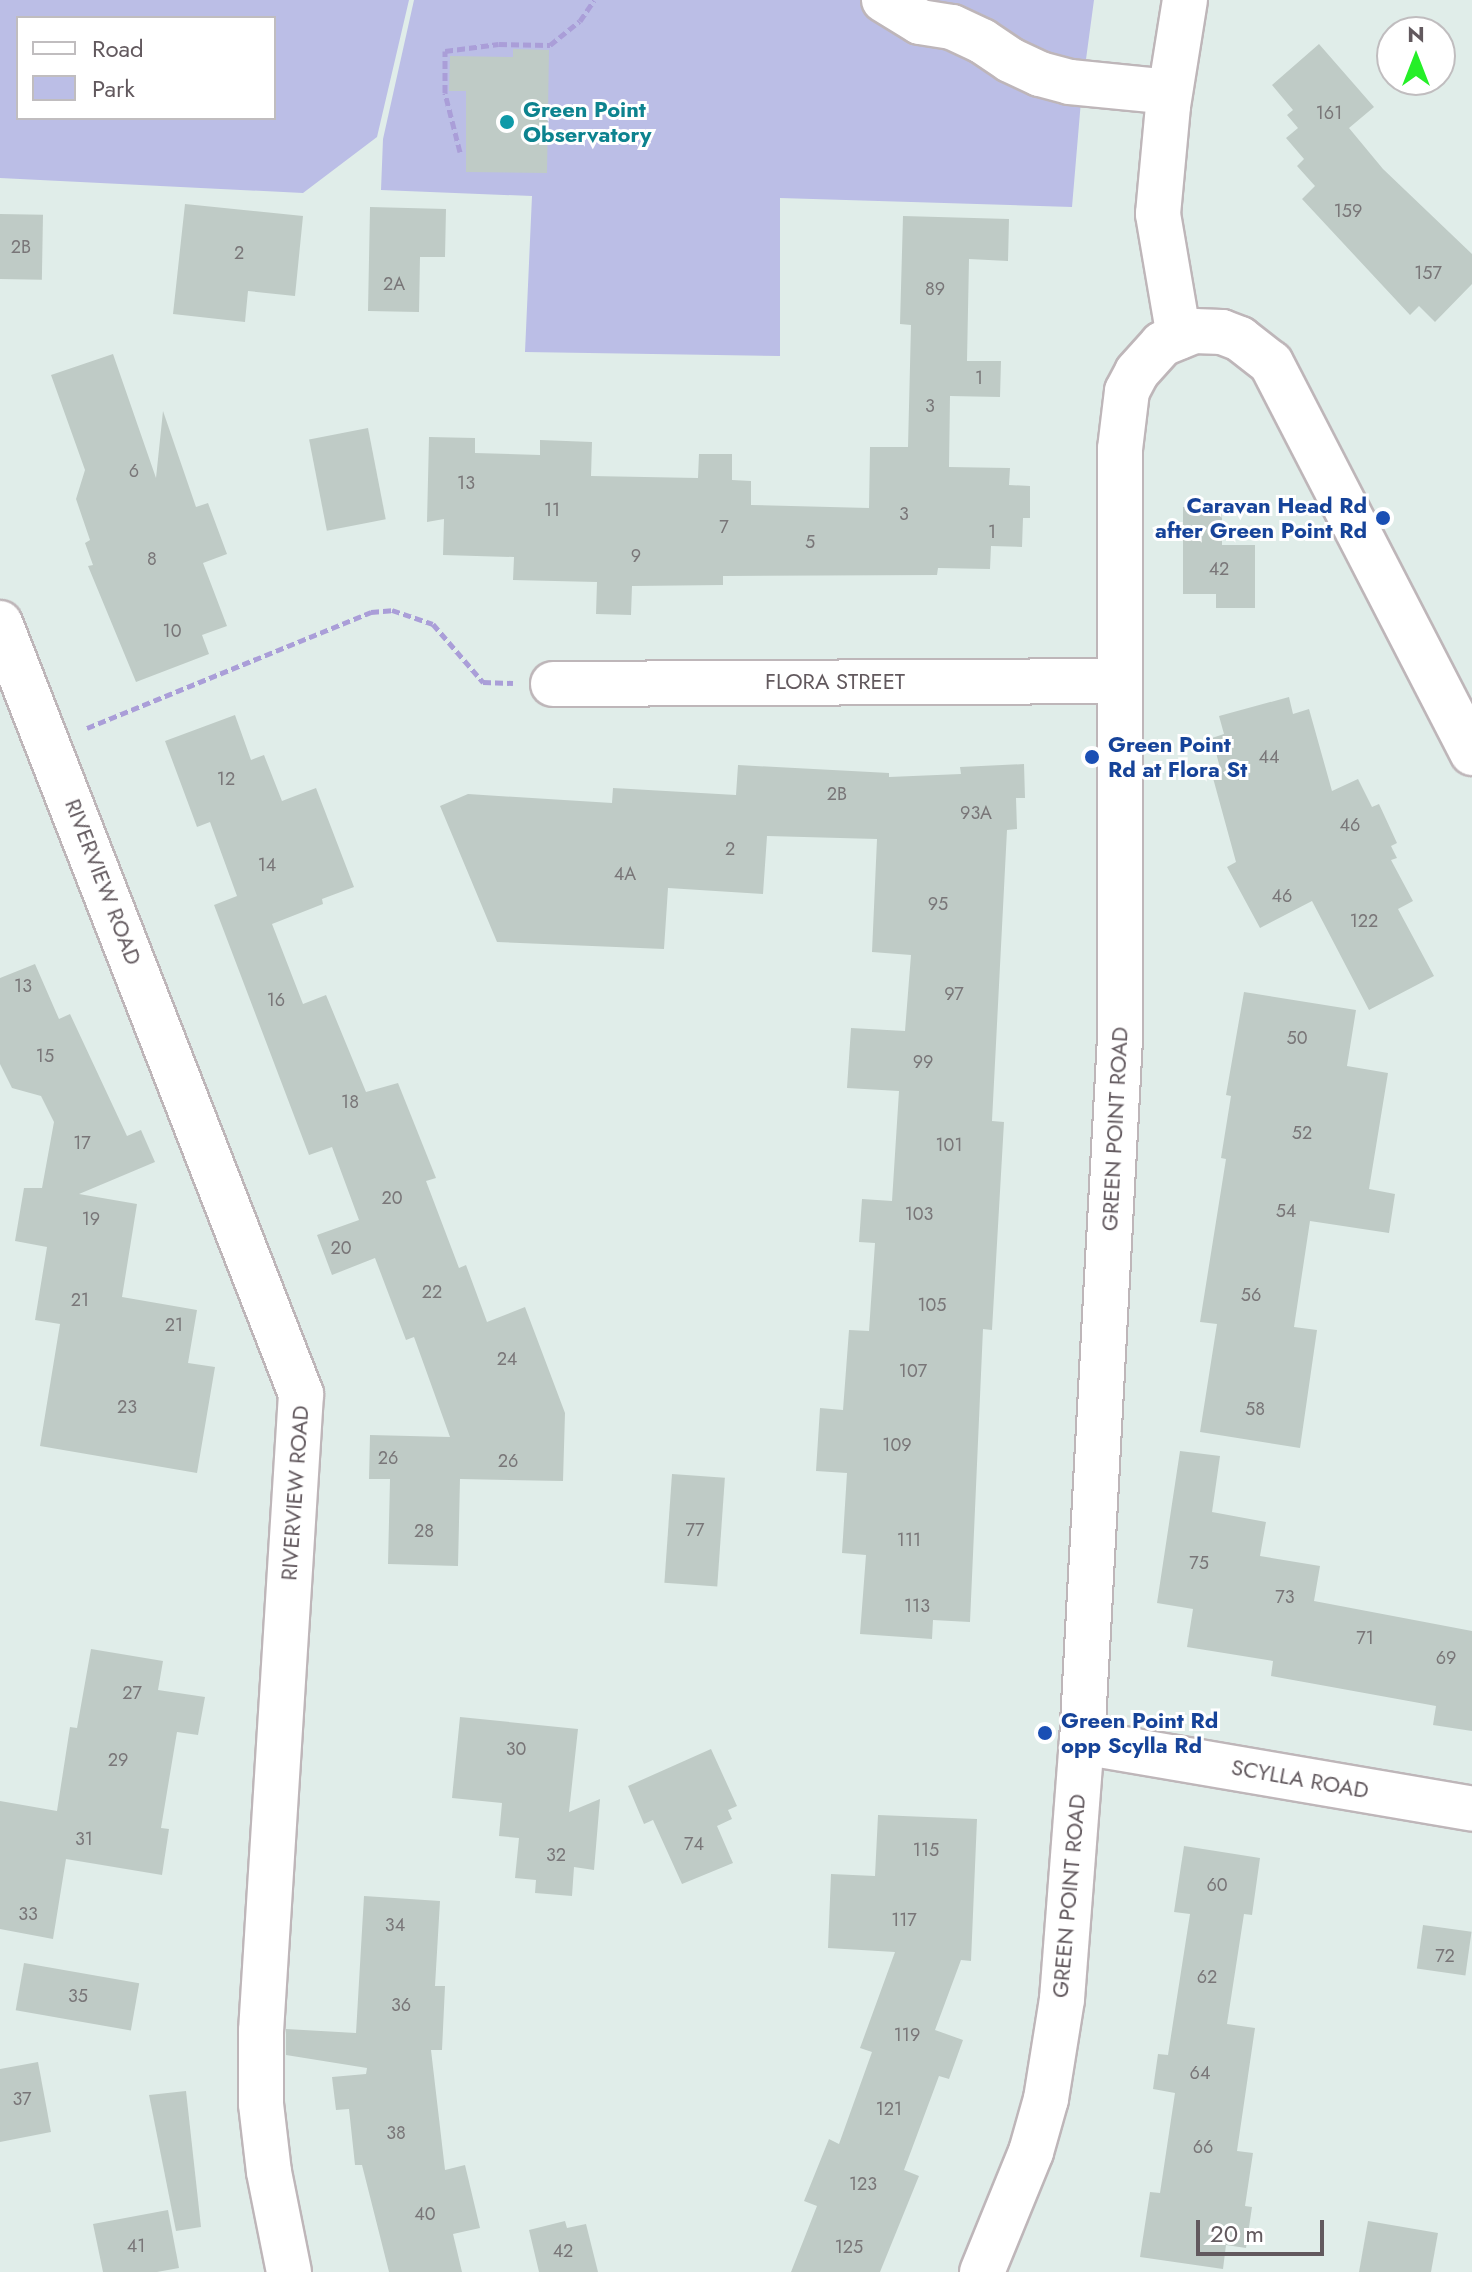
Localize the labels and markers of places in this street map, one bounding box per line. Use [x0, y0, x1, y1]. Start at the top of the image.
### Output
place label: Green Point Observatory [523, 96, 652, 148]
marker: Green Point Observatory [498, 113, 516, 131]
place label: Caravan Head Rd after Green Point Rd [1155, 492, 1367, 544]
marker: Caravan Head Rd after Green Point Rd [1374, 509, 1392, 527]
place label: Green Point Rd at Flora St [1108, 731, 1247, 782]
marker: Green Point Rd at Flora St [1083, 748, 1101, 766]
place label: Green Point Rd opp Scylla Rd [1061, 1707, 1218, 1758]
marker: Green Point Rd opp Scylla Rd [1036, 1724, 1054, 1742]

